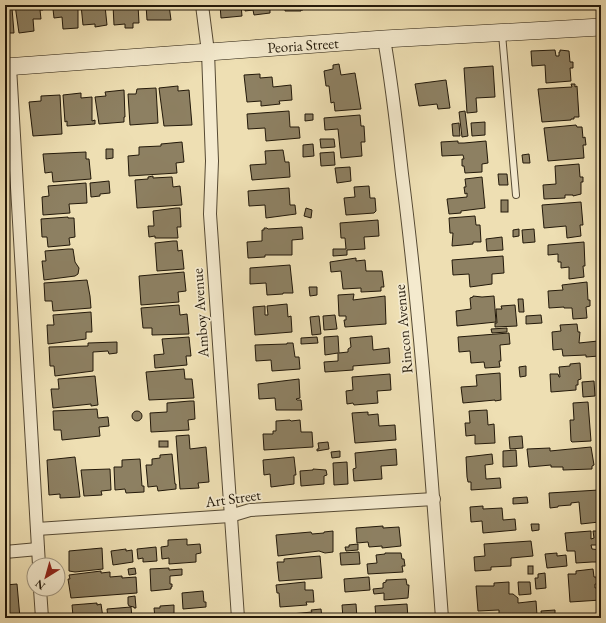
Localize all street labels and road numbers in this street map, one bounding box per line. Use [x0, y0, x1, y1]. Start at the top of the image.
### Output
street label: Peoria Street [267, 33, 340, 57]
street label: Amboy Avenue [187, 268, 213, 359]
street label: Rincon Avenue [390, 283, 416, 374]
street label: Art Street [203, 485, 262, 511]

